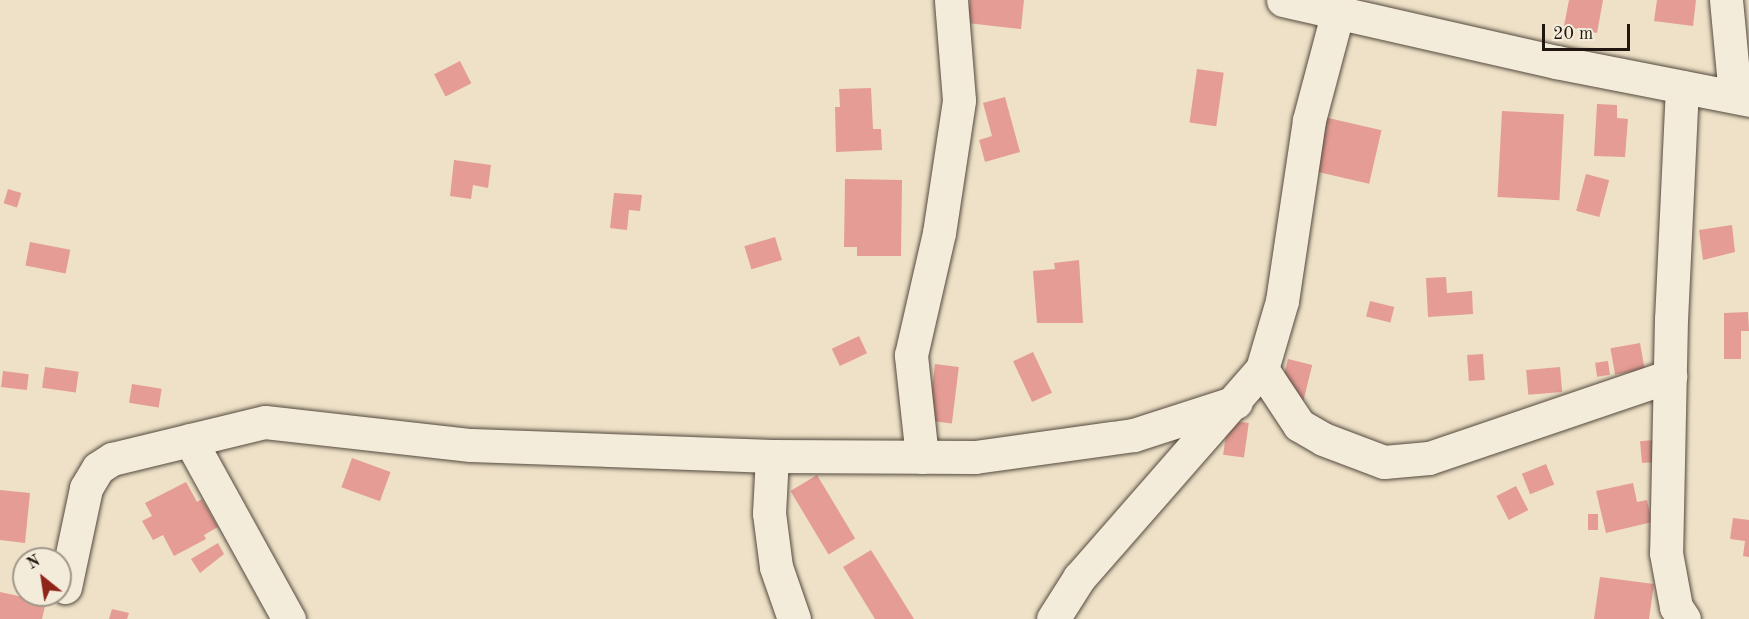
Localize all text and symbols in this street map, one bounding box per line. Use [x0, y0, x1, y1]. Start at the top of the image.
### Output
scale bar [1545, 12, 1634, 50]
text: 20 m [1553, 25, 1593, 43]
north arrow [12, 547, 72, 607]
text: N [25, 553, 43, 573]

